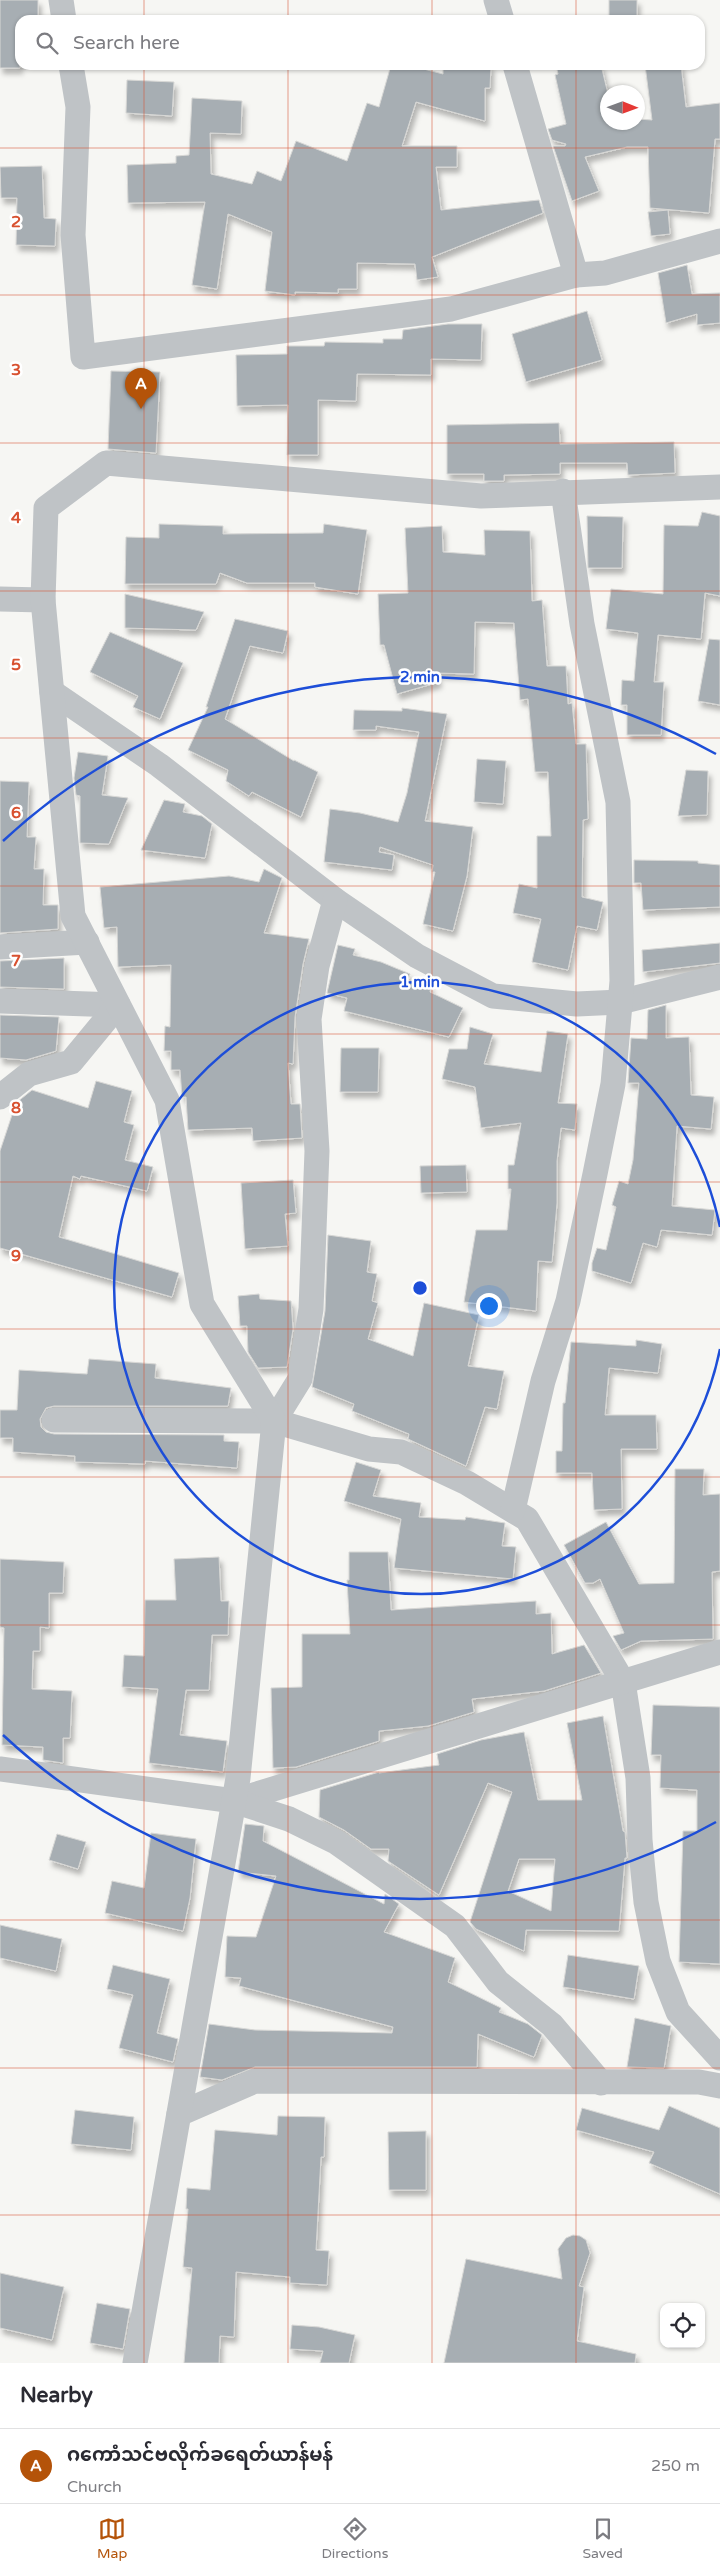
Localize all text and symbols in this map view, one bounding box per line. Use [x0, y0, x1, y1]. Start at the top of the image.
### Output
search box [15, 15, 705, 70]
icon: search [33, 29, 61, 57]
text: Search here [73, 32, 180, 54]
north arrow [600, 85, 645, 130]
text: 2 [11, 212, 21, 232]
text: 3 [11, 360, 21, 380]
pin: A [125, 368, 157, 409]
text: 4 [11, 508, 21, 528]
text: 5 [11, 655, 21, 675]
text: 2 min [400, 668, 440, 686]
text: 6 [11, 803, 21, 823]
text: 7 [11, 951, 21, 971]
text: 1 min [400, 973, 440, 991]
text: 8 [11, 1098, 21, 1118]
text: 9 [11, 1246, 21, 1266]
centre of rings [411, 1279, 429, 1297]
your location [476, 1293, 502, 1319]
map controls [660, 2303, 705, 2348]
button: locate [660, 2303, 705, 2348]
text: Nearby [20, 2383, 93, 2408]
text: ဂကောံသင်ဗလိုက်ခရေတ်ယာန်မန် [67, 2444, 333, 2466]
text: A [30, 2456, 42, 2476]
text: 250 m [651, 2456, 700, 2476]
text: Church [67, 2477, 122, 2497]
tab: Map [97, 2515, 127, 2562]
tab: Directions [321, 2515, 388, 2562]
tab: Saved [582, 2515, 623, 2562]

